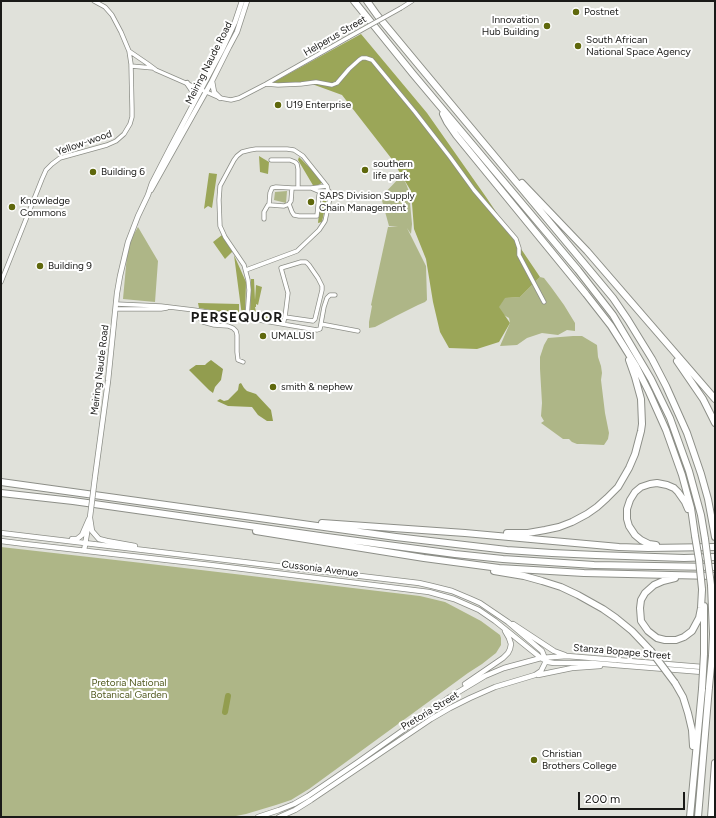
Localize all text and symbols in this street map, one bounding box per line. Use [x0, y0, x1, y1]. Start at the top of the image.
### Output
place label: Postnet [584, 6, 619, 18]
marker: Postnet [571, 7, 581, 17]
street label: Helperus Street [301, 13, 369, 59]
place label: Innovation Hub Building [482, 14, 539, 38]
street label: Meiring Naude Road [183, 20, 235, 106]
marker: Innovation Hub Building [542, 21, 552, 31]
place label: South African National Space Agency [586, 34, 691, 58]
marker: South African National Space Agency [573, 41, 583, 51]
place label: U19 Enterprise [286, 99, 351, 111]
marker: U19 Enterprise [273, 100, 283, 110]
street label: Yellow-wood [55, 128, 113, 158]
place label: southern life park [373, 158, 413, 182]
marker: southern life park [360, 165, 370, 175]
place label: Building 6 [101, 166, 145, 178]
marker: Building 6 [88, 167, 98, 177]
place label: SAPS Division Supply Chain Management [319, 190, 415, 214]
place label: Knowledge Commons [20, 195, 70, 218]
marker: SAPS Division Supply Chain Management [306, 197, 316, 207]
marker: Knowledge Commons [7, 202, 17, 212]
place label: Building 9 [48, 260, 92, 272]
marker: Building 9 [35, 261, 45, 271]
district label: PERSEQUOR [191, 310, 283, 326]
street label: Meiring Naude Road [88, 324, 112, 416]
place label: UMALUSI [271, 330, 314, 342]
marker: UMALUSI [258, 331, 268, 341]
place label: smith & nephew [281, 381, 353, 393]
marker: smith & nephew [268, 382, 278, 392]
street label: Cussonia Avenue [281, 558, 359, 580]
street label: Stanza Bopape Street [573, 642, 671, 662]
park label: Pretoria National Botanical Garden [91, 677, 167, 700]
street label: Pretoria Street [399, 689, 461, 733]
place label: Christian Brothers College [542, 748, 617, 772]
marker: Christian Brothers College [529, 755, 539, 765]
scale bar [580, 784, 687, 810]
text: 200 m [585, 792, 620, 806]

